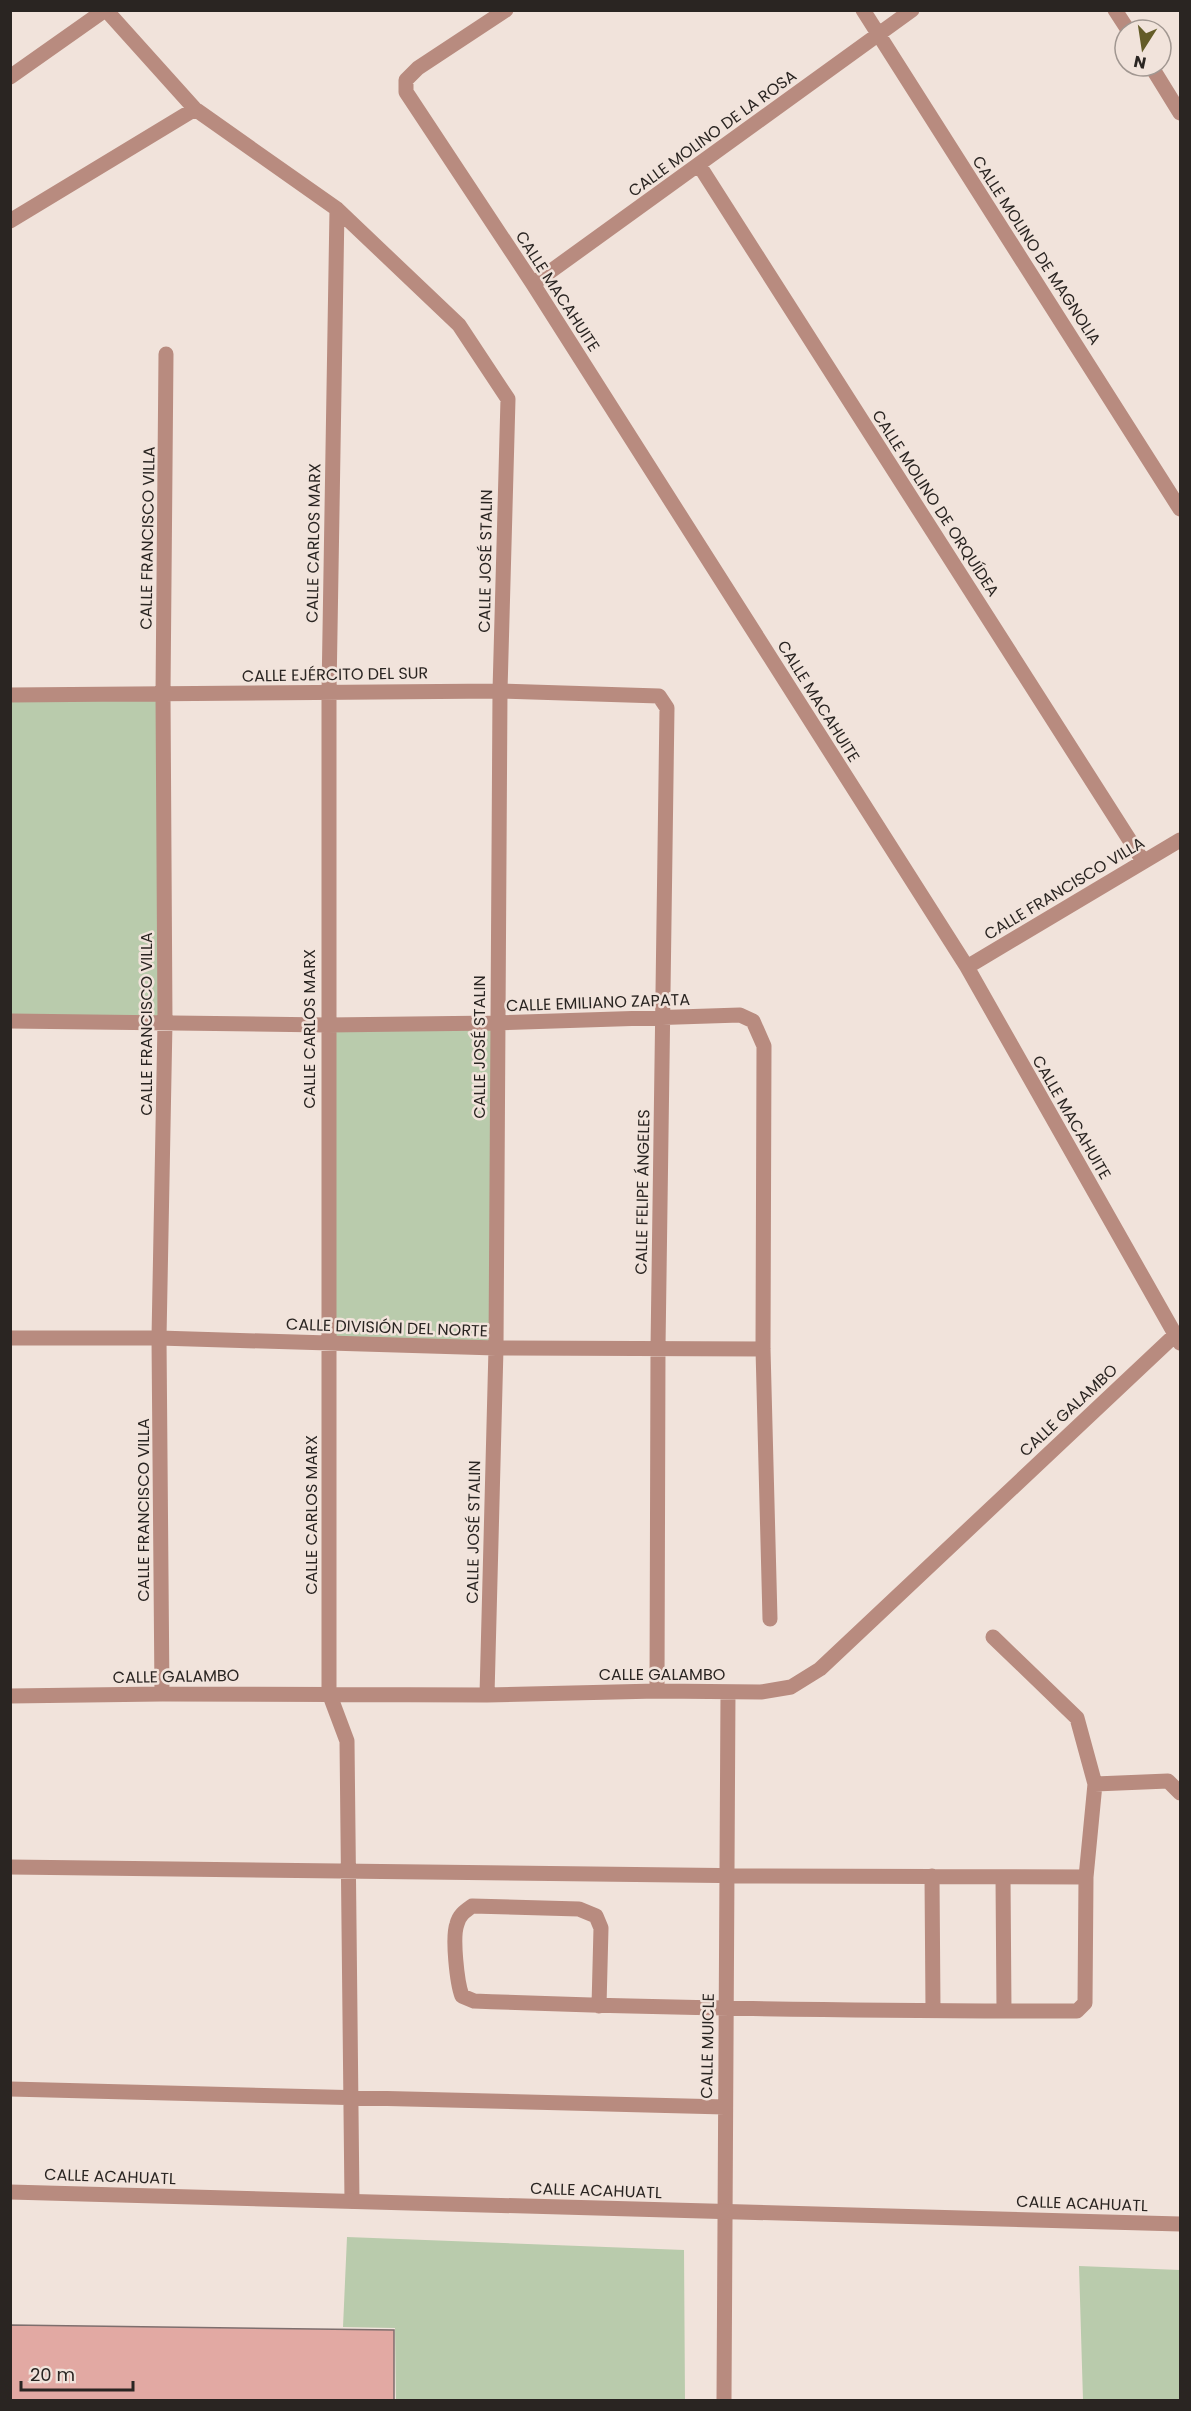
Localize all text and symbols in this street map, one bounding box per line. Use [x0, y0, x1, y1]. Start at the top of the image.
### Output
north arrow [1113, 18, 1173, 78]
text: N [1132, 50, 1148, 75]
street label: CALLE MOLINO DE LA ROSA [623, 64, 801, 202]
street label: CALLE MOLINO DE MAGNOLIA [967, 151, 1107, 349]
street label: CALLE MACAHUITE [510, 226, 605, 356]
street label: CALLE MOLINO DE ORQUÍDEA [866, 405, 1005, 601]
street label: CALLE FRANCISCO VILLA [134, 446, 161, 630]
street label: CALLE CARLOS MARX [301, 463, 326, 623]
street label: CALLE JOSÉ STALIN [473, 489, 498, 633]
street label: CALLE MACAHUITE [772, 636, 865, 767]
street label: CALLE EJÉRCITO DEL SUR [242, 661, 428, 688]
street label: CALLE FRANCISCO VILLA [980, 831, 1149, 946]
street label: CALLE FRANCISCO VILLA [135, 932, 158, 1116]
street label: CALLE CARLOS MARX [298, 949, 321, 1109]
street label: CALLE JOSÉ STALIN [468, 975, 491, 1119]
street label: CALLE EMILIANO ZAPATA [506, 988, 691, 1017]
street label: CALLE MACAHUITE [1027, 1051, 1116, 1184]
street label: CALLE FELIPE ÁNGELES [630, 1109, 655, 1275]
street label: CALLE DIVISIÓN DEL NORTE [286, 1312, 488, 1343]
street label: CALLE GALAMBO [1014, 1359, 1122, 1462]
street label: CALLE FRANCISCO VILLA [132, 1418, 155, 1602]
street label: CALLE CARLOS MARX [300, 1435, 323, 1595]
street label: CALLE JOSÉ STALIN [461, 1460, 486, 1604]
street label: CALLE GALAMBO [599, 1663, 725, 1686]
street label: CALLE GALAMBO [113, 1664, 239, 1689]
street label: CALLE MUICLE [695, 1993, 720, 2099]
street label: CALLE ACAHUATL [44, 2163, 176, 2190]
street label: CALLE ACAHUATL [530, 2177, 662, 2204]
street label: CALLE ACAHUATL [1016, 2190, 1148, 2217]
scale bar [21, 2354, 134, 2392]
text: 20 m [30, 2362, 75, 2387]

